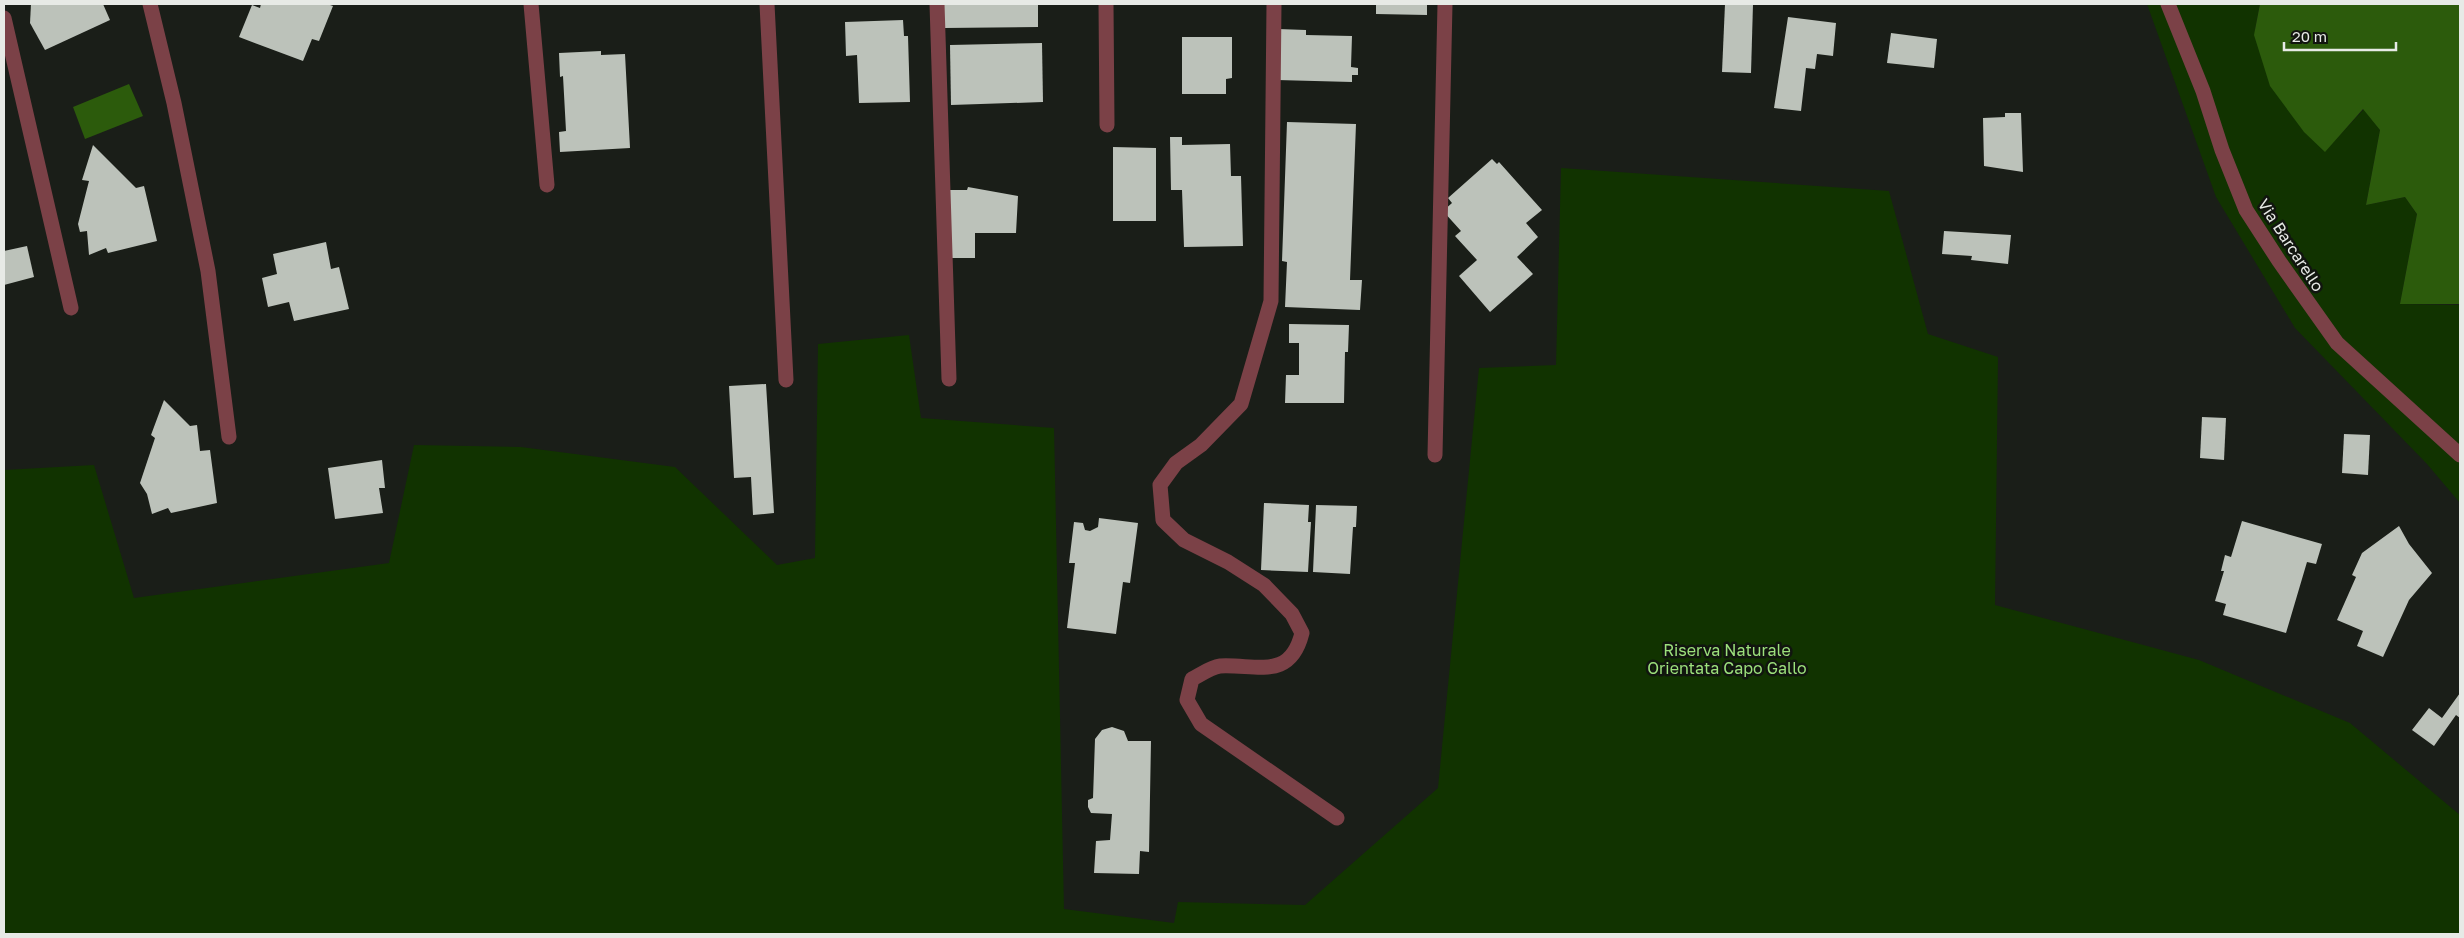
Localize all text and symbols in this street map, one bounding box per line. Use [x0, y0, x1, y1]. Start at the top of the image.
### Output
scale bar [2284, 20, 2396, 52]
text: 20 m [2292, 27, 2327, 45]
street label: Via Barcarello [2254, 195, 2328, 295]
park label: Riserva Naturale Orientata Capo Gallo [1647, 640, 1807, 678]

